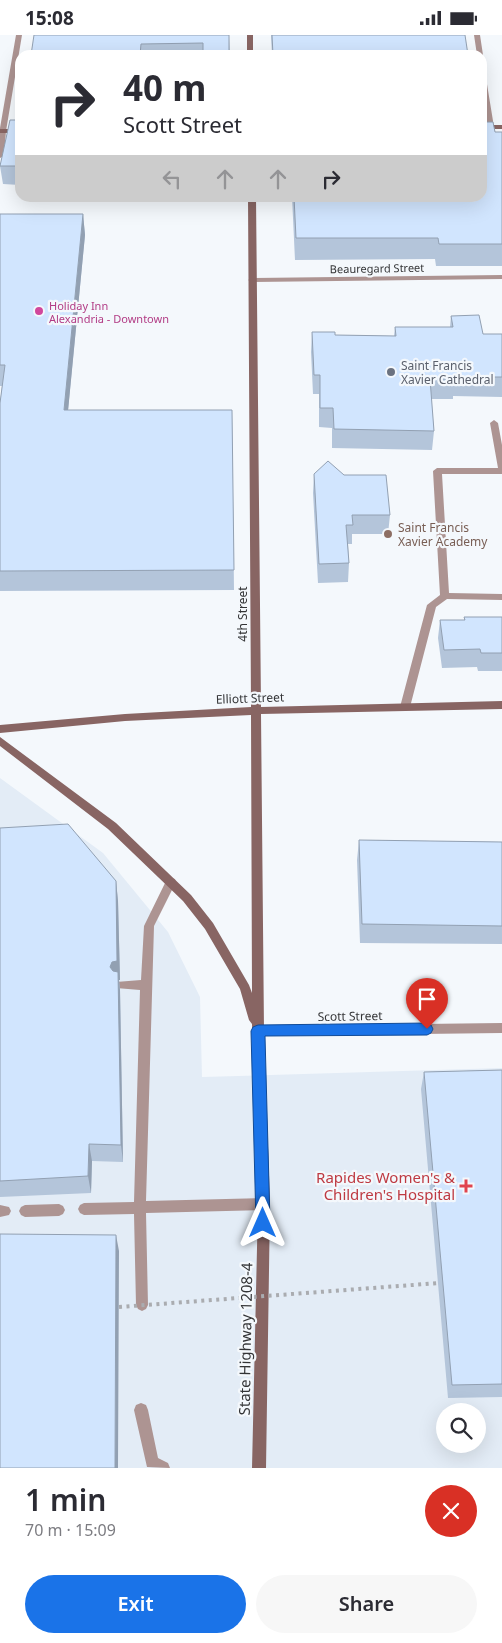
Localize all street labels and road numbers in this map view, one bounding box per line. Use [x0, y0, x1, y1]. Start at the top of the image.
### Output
street label: Beauregard Street [330, 260, 424, 276]
street label: 4th Street [234, 586, 251, 642]
street label: Elliott Street [215, 688, 285, 708]
street label: Scott Street [317, 1007, 383, 1025]
street label: State Highway 1208-4 [234, 1262, 256, 1416]

